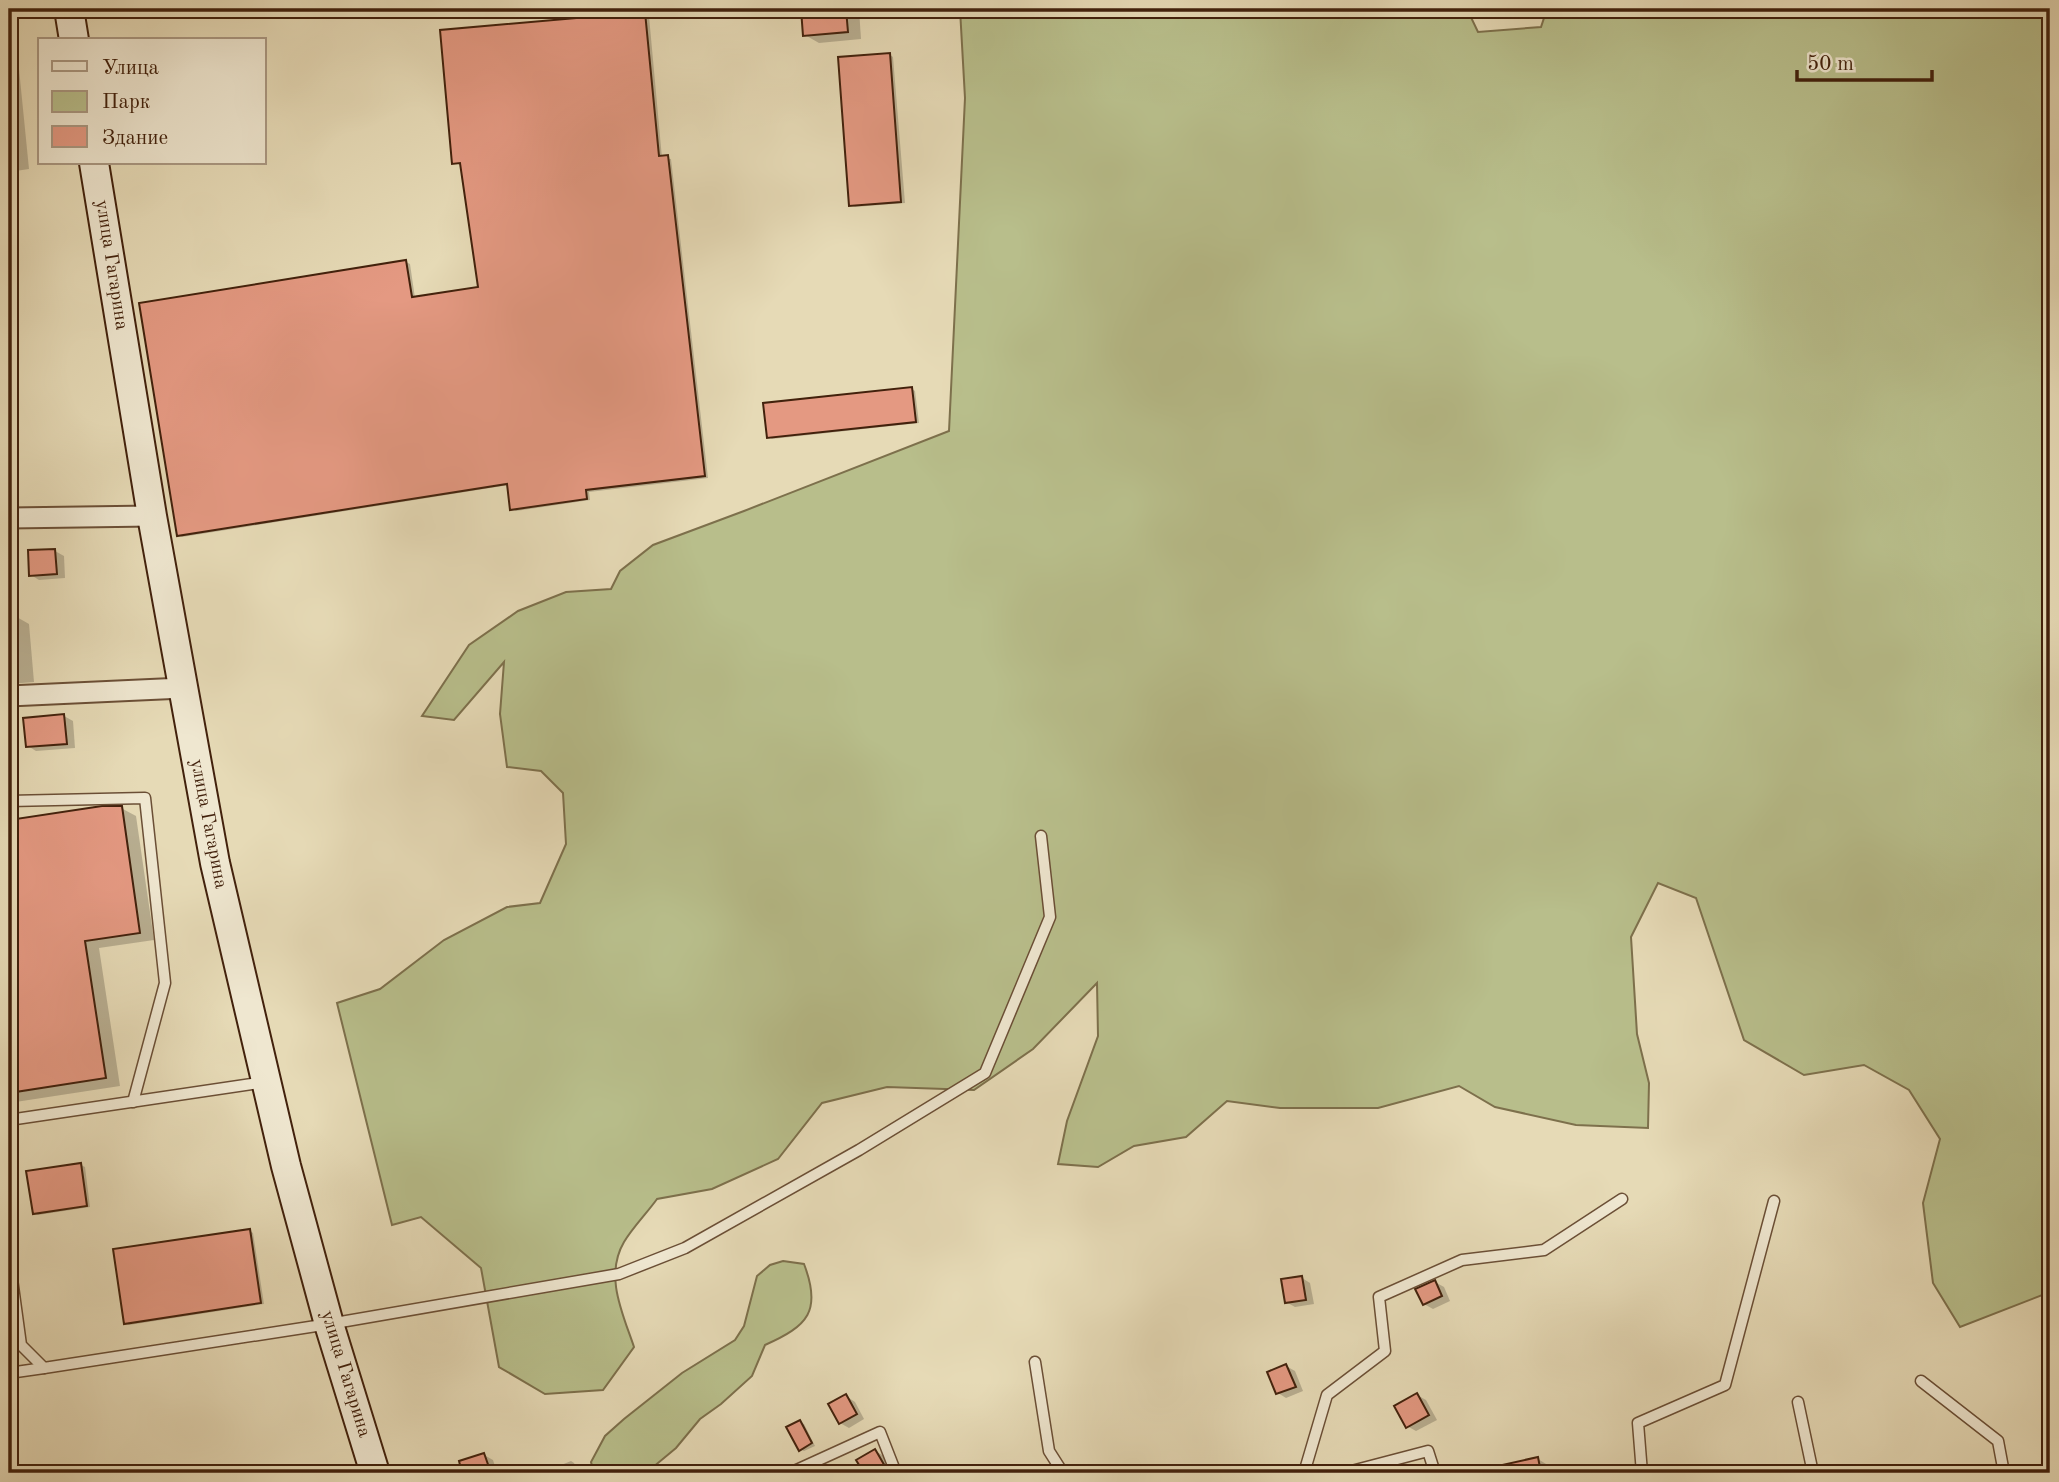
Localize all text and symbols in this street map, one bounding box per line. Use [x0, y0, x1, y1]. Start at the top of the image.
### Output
legend [38, 38, 266, 164]
scale bar [1797, 38, 1931, 82]
text: 50 m [1807, 54, 1854, 75]
text: Улица [102, 58, 159, 79]
text: Парк [102, 92, 151, 113]
text: Здание [102, 128, 168, 149]
street label: улица Гагарина [91, 199, 131, 332]
street label: улица Гагарина [186, 758, 230, 891]
street label: улица Гагарина [317, 1308, 373, 1440]

